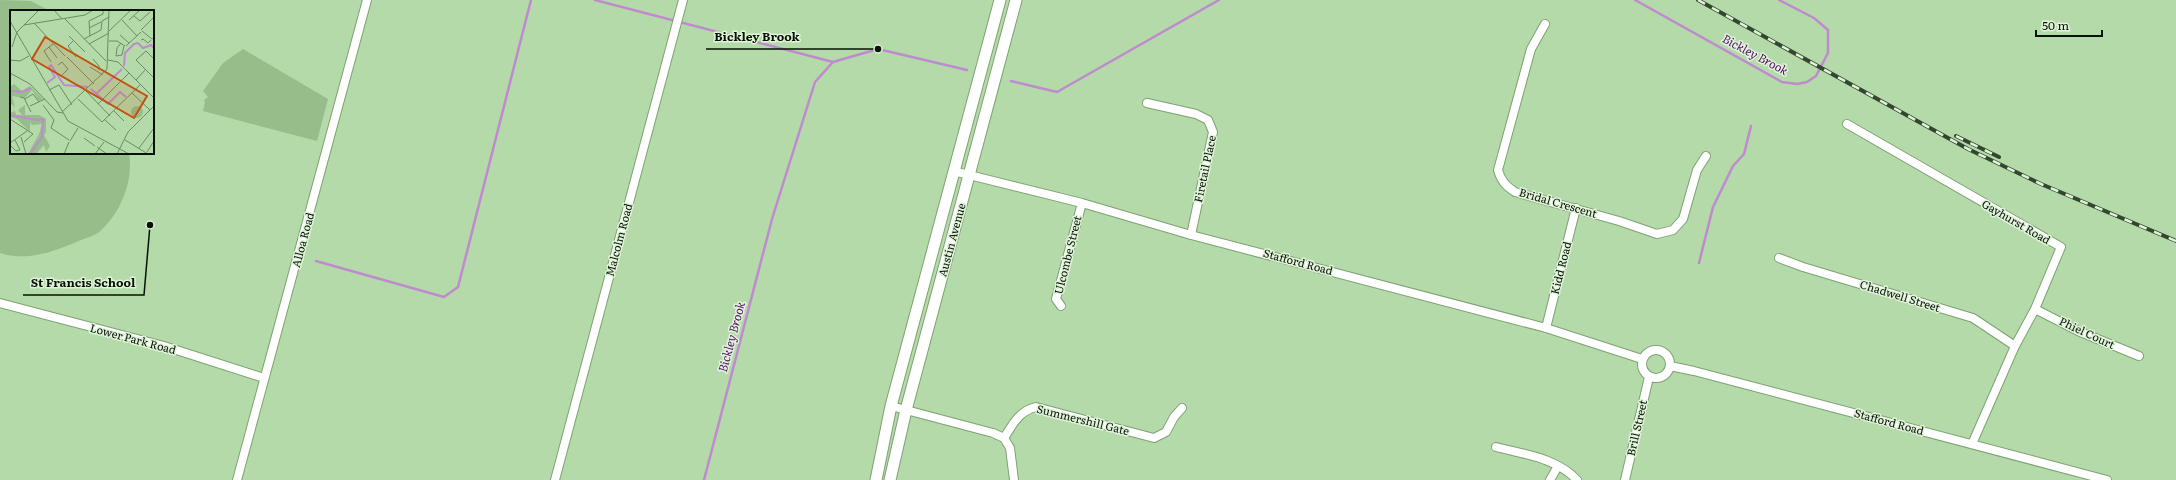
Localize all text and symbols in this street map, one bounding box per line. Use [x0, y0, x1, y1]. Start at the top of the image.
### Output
inset map [10, 10, 154, 154]
scale bar [2036, 12, 2102, 38]
text: 50 m [2042, 16, 2069, 34]
callout: Bickley Brook [706, 25, 807, 49]
text: Bickley Brook [714, 27, 801, 45]
water label: Bickley Brook [1719, 29, 1792, 79]
street label: Firetail Place [1189, 134, 1219, 204]
street label: Bridal Crescent [1517, 183, 1600, 221]
street label: Gayhurst Road [1979, 195, 2054, 247]
street label: Malcolm Road [601, 201, 636, 278]
street label: Austin Avenue [934, 201, 969, 278]
street label: Alloa Road [287, 210, 317, 269]
street label: Ulcombe Street [1050, 213, 1085, 296]
street label: Kidd Road [1546, 239, 1574, 296]
street label: Stafford Road [1262, 244, 1335, 278]
callout: St Francis School [23, 271, 144, 295]
text: St Francis School [31, 273, 136, 291]
street label: Chadwell Street [1858, 275, 1943, 315]
water label: Bickley Brook [713, 299, 749, 374]
street label: Phiel Court [2057, 312, 2118, 352]
street label: Lower Park Road [88, 319, 178, 357]
street label: Brill Street [1622, 398, 1650, 457]
street label: Summershill Gate [1035, 400, 1131, 438]
street label: Stafford Road [1853, 404, 1926, 438]

